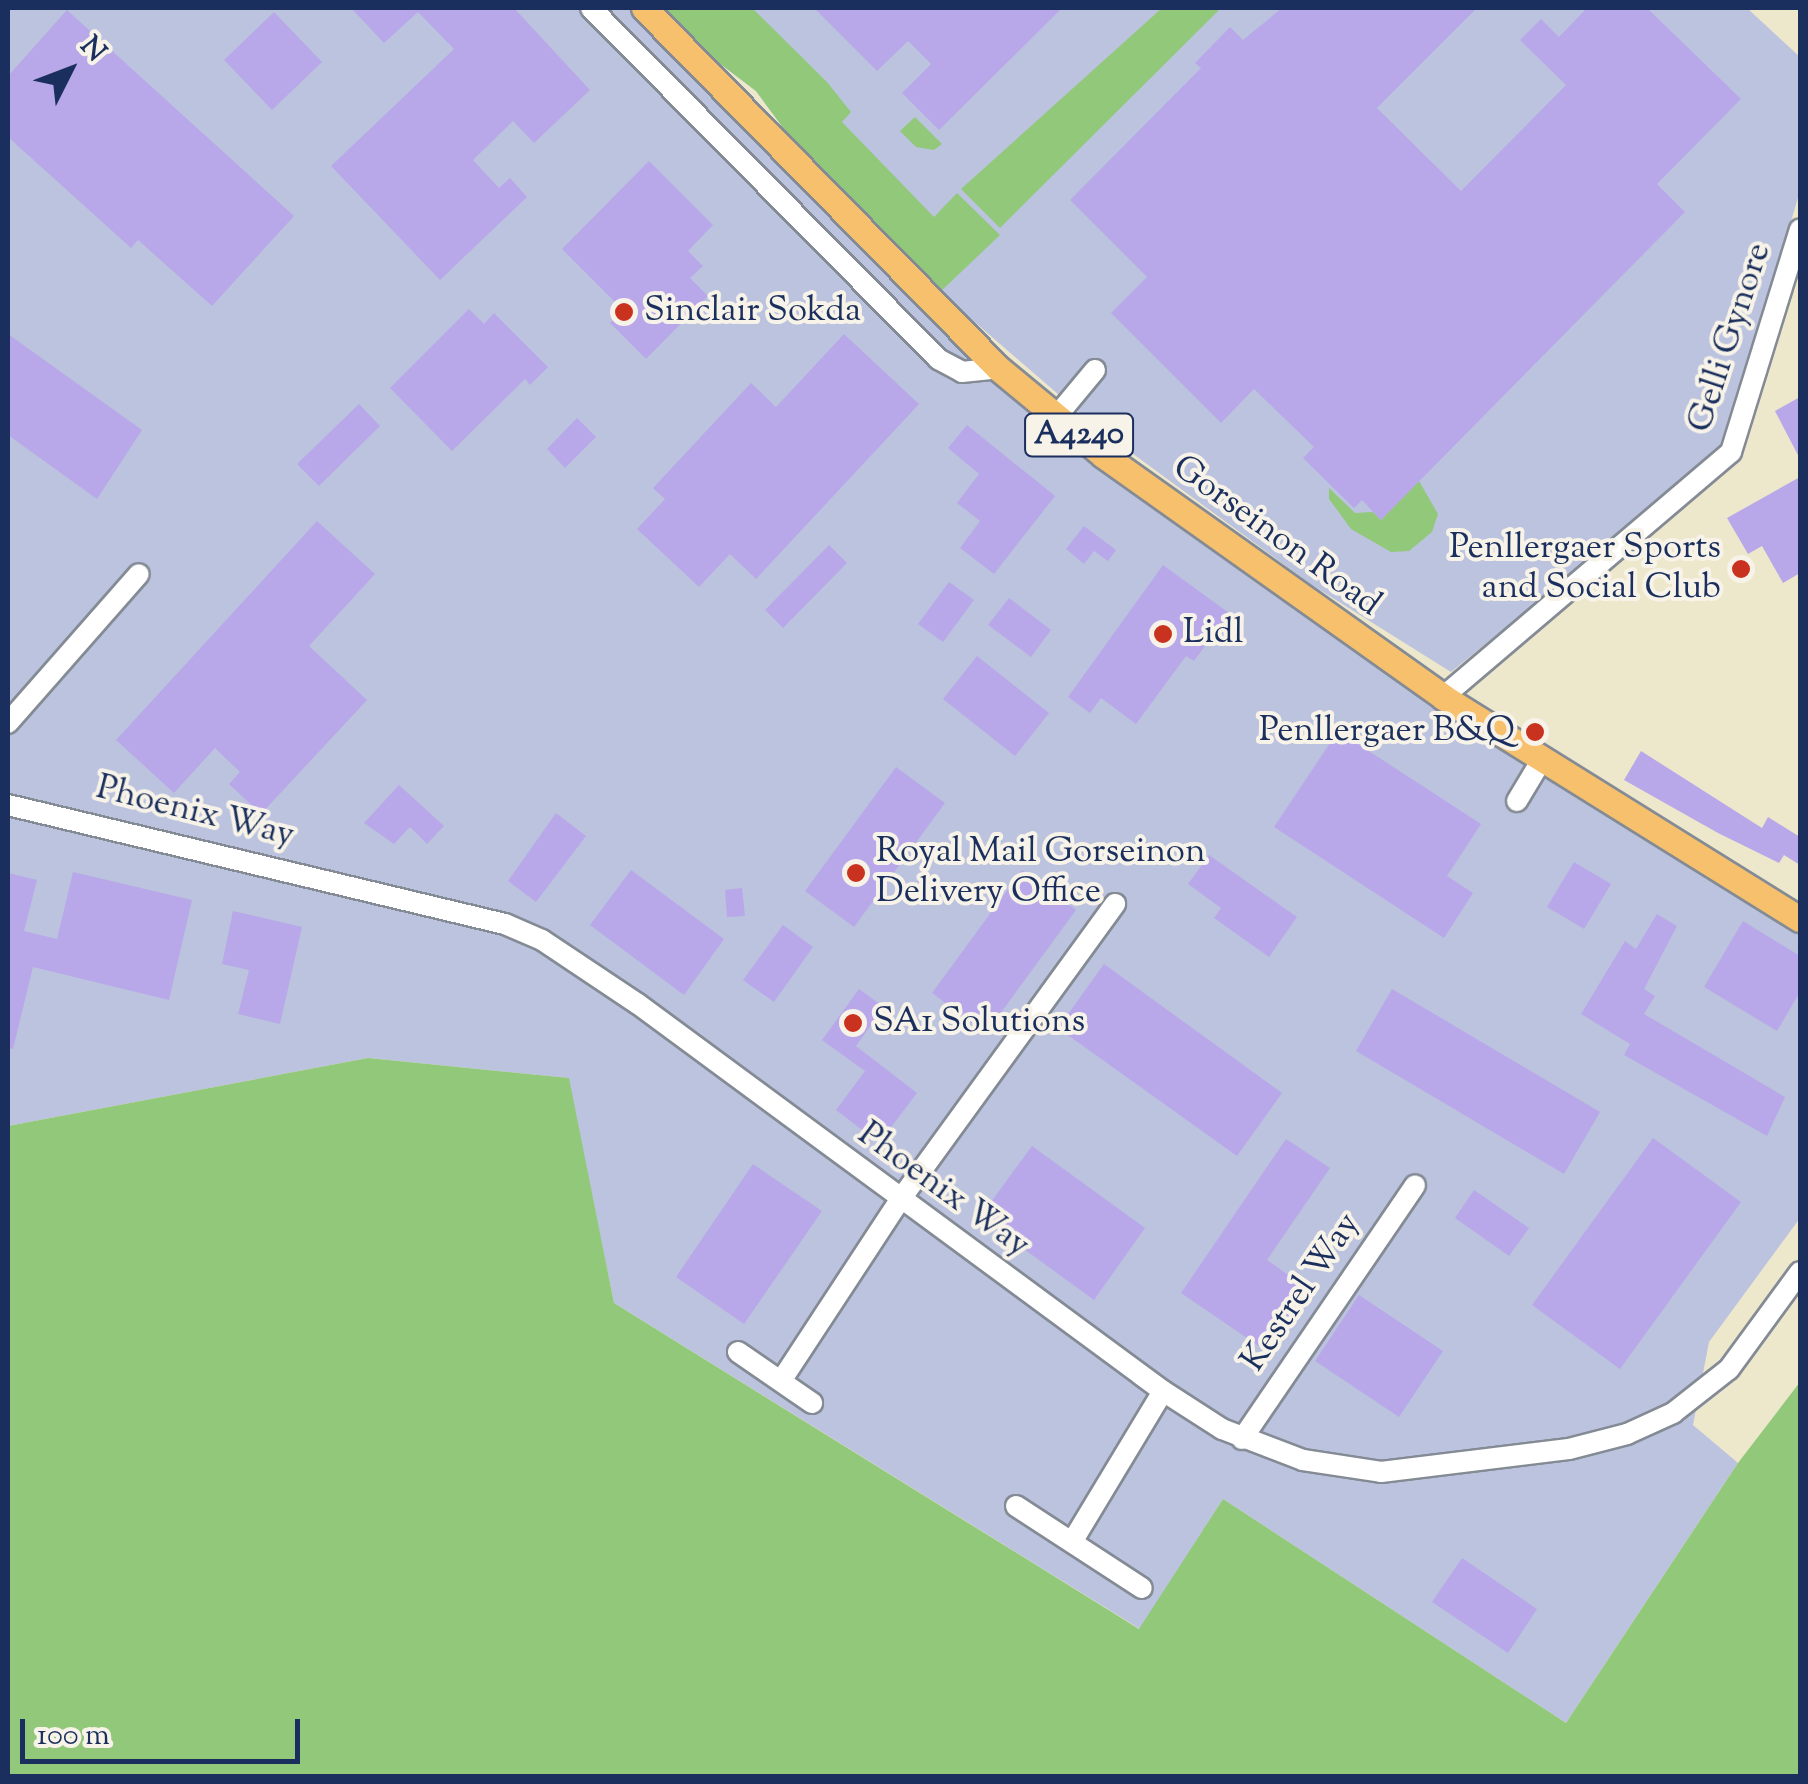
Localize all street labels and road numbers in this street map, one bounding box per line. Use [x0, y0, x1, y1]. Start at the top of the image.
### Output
street label: Gelli Gynore [1681, 238, 1781, 438]
road number: A4240 [1024, 408, 1134, 462]
street label: Gorseinon Road [1164, 447, 1388, 627]
street label: Phoenix Way [92, 768, 298, 858]
street label: Phoenix Way [849, 1114, 1037, 1268]
street label: Kestrel Way [1234, 1206, 1370, 1380]

